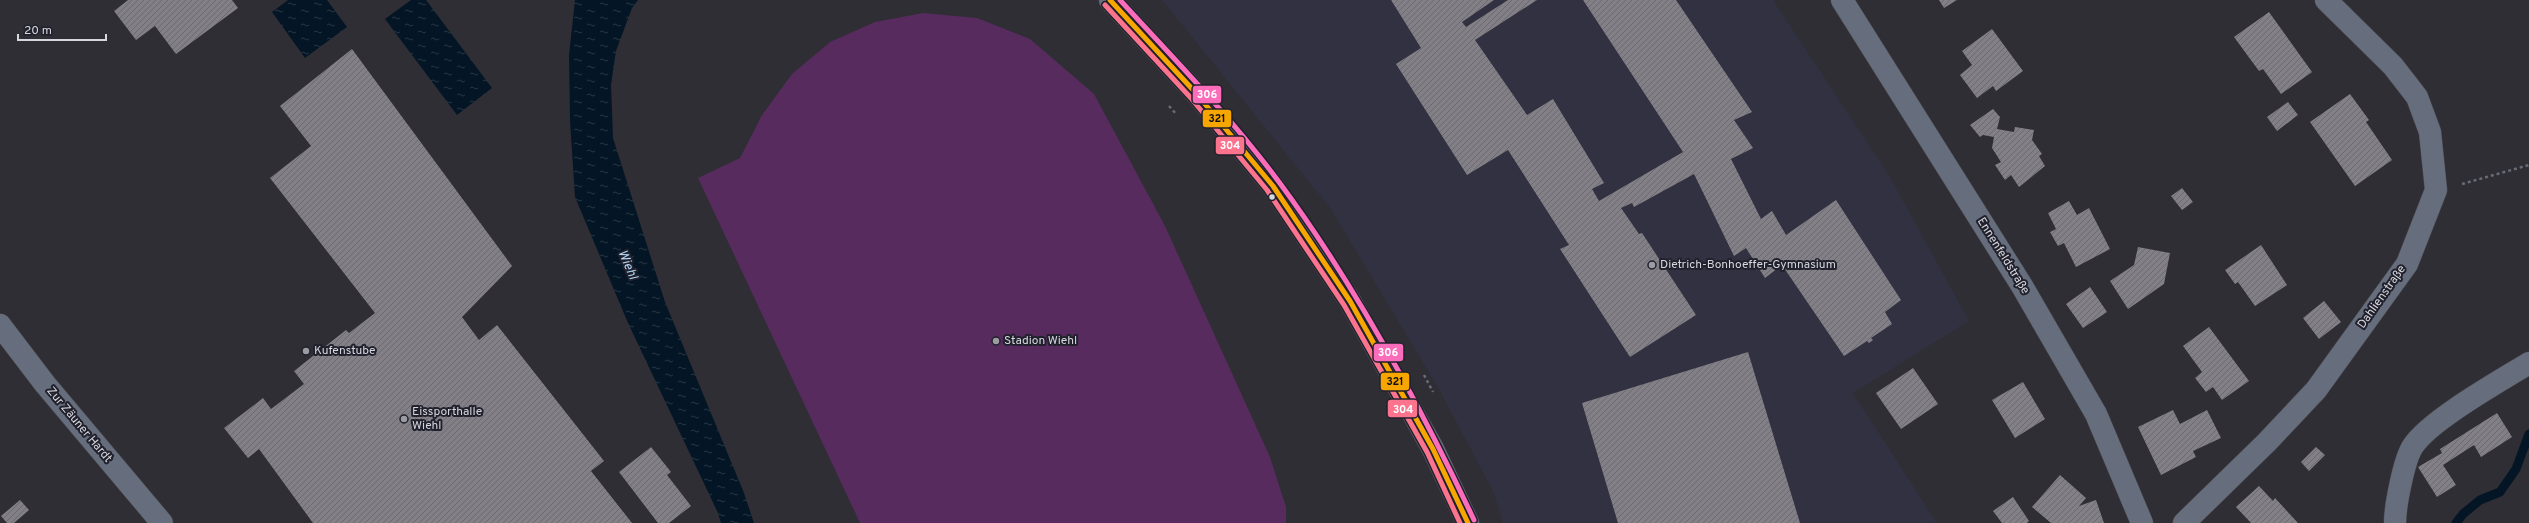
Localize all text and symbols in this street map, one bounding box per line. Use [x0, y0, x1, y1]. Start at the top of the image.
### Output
scale bar [18, 16, 106, 42]
text: 20 m [24, 23, 52, 39]
line badge: 306 [1192, 85, 1222, 104]
text: 306 [1197, 88, 1217, 102]
line badge: 321 [1202, 109, 1232, 128]
text: 321 [1208, 112, 1226, 126]
line badge: 304 [1215, 136, 1245, 155]
text: 304 [1220, 139, 1240, 153]
unlabelled marker [1267, 192, 1277, 202]
street label: Ennenfeldstraße [1973, 215, 2033, 297]
water label: Wiehl [614, 248, 641, 283]
place label: Dietrich-Bonhoeffer-Gymnasium [1660, 257, 1836, 273]
marker: Dietrich-Bonhoeffer-Gymnasium [1647, 260, 1657, 270]
street label: Dahlienstraße [2354, 262, 2410, 332]
place label: Stadion Wiehl [1004, 333, 1077, 349]
marker: Stadion Wiehl [991, 336, 1001, 346]
place label: Kufenstube [314, 343, 376, 359]
line badge: 306 [1373, 343, 1404, 362]
marker: Kufenstube [301, 346, 311, 356]
text: 306 [1378, 346, 1398, 360]
line badge: 321 [1380, 372, 1410, 391]
text: 321 [1386, 375, 1404, 389]
street label: Zur Zäuner Hardt [43, 384, 115, 466]
line badge: 304 [1387, 399, 1418, 418]
text: 304 [1393, 403, 1413, 417]
place label: Eissporthalle Wiehl [412, 404, 482, 434]
marker: Eissporthalle Wiehl [399, 414, 409, 424]

